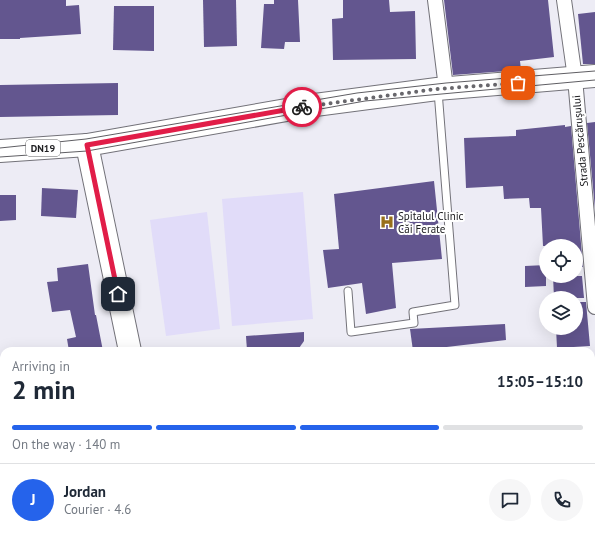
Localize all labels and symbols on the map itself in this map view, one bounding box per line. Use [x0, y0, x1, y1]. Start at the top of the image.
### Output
pin [501, 66, 535, 100]
courier [282, 87, 322, 127]
street label: Strada Pescărușului [569, 95, 591, 187]
road number: DN19 [26, 140, 60, 156]
place label: Spitalul Clinic Căi Ferate [398, 209, 464, 236]
hospital icon: Spitalul Clinic Căi Ferate [379, 214, 395, 230]
pin [101, 277, 135, 311]

